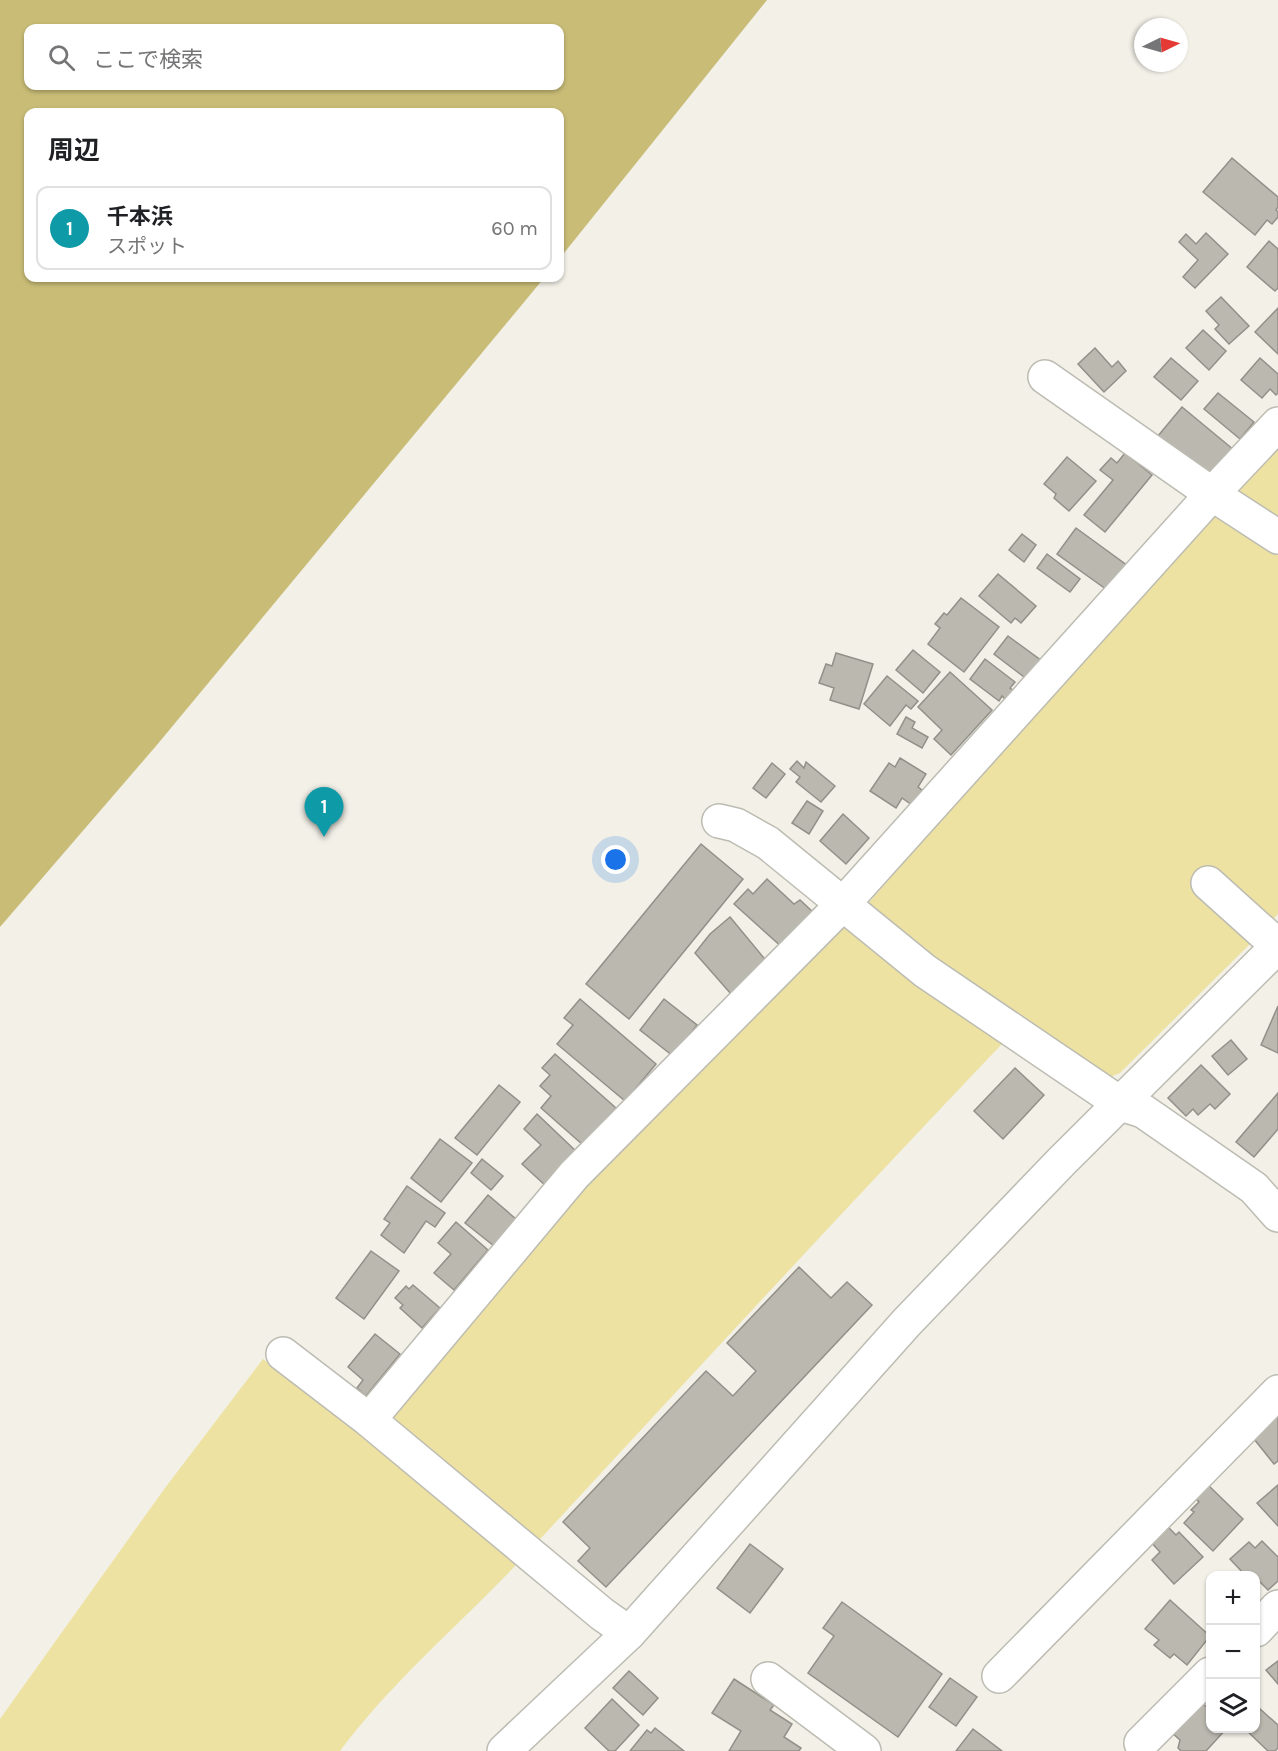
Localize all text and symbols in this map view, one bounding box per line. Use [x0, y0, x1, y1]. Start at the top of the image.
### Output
north arrow [1134, 18, 1188, 72]
search box [24, 24, 564, 90]
icon: search [45, 41, 78, 74]
text: ここで検索 [93, 47, 203, 73]
text: 周辺 [48, 135, 100, 166]
text: 千本浜 [107, 204, 173, 230]
text: 1 [66, 217, 73, 240]
text: 60 m [491, 217, 538, 240]
text: スポット [107, 235, 187, 258]
pin: 1 [304, 788, 344, 837]
your location [601, 845, 630, 874]
map controls [1206, 1571, 1260, 1733]
button: + [1206, 1571, 1260, 1625]
button: − [1206, 1625, 1260, 1679]
button: layers [1206, 1679, 1260, 1733]

